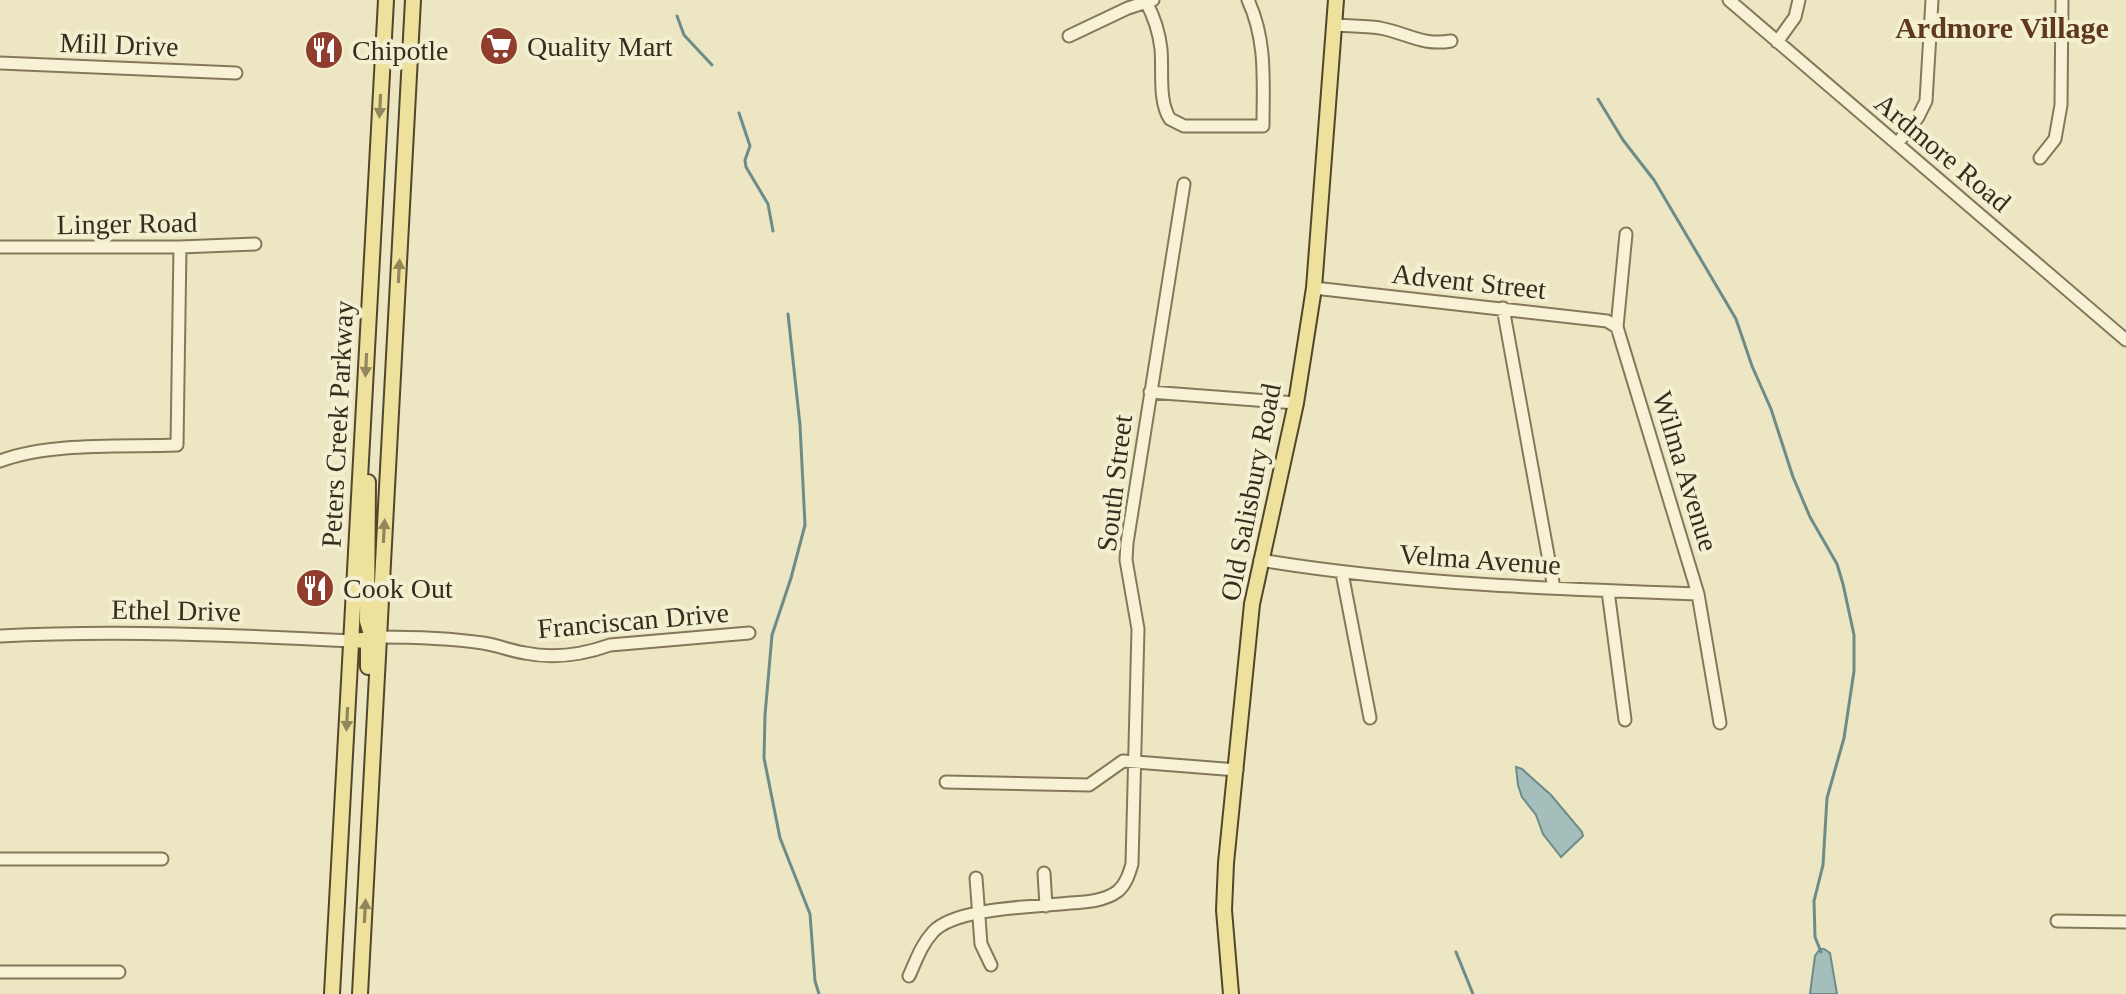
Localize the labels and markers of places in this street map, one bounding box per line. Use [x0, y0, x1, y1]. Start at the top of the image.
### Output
supermarket icon: Quality Mart [478, 25, 520, 67]
restaurant icon: Chipotle [303, 29, 345, 71]
place label: Quality Mart [527, 31, 673, 62]
place label: Chipotle [352, 35, 448, 66]
restaurant icon: Cook Out [294, 567, 336, 609]
place label: Cook Out [343, 573, 453, 604]

